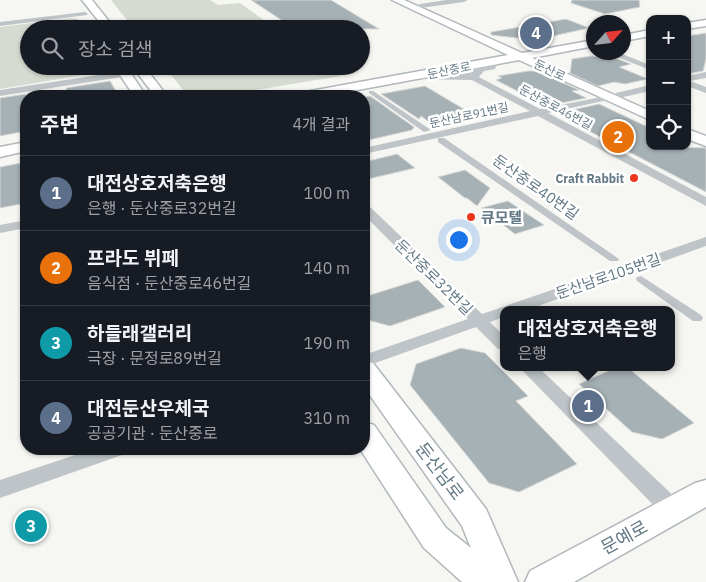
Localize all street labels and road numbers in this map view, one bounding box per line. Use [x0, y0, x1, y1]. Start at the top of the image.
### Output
street label: 둔산로 [532, 56, 568, 84]
street label: 둔산중로 [426, 58, 472, 82]
street label: 둔산중로46번길 [517, 81, 595, 133]
street label: 둔산남로91번길 [428, 99, 510, 131]
street label: 둔산중로40번길 [489, 150, 583, 224]
street label: 둔산중로32번길 [391, 235, 477, 319]
street label: 둔산남로105번길 [553, 249, 663, 303]
street label: 둔산남로 [411, 438, 469, 504]
street label: 문예로 [597, 515, 651, 559]

